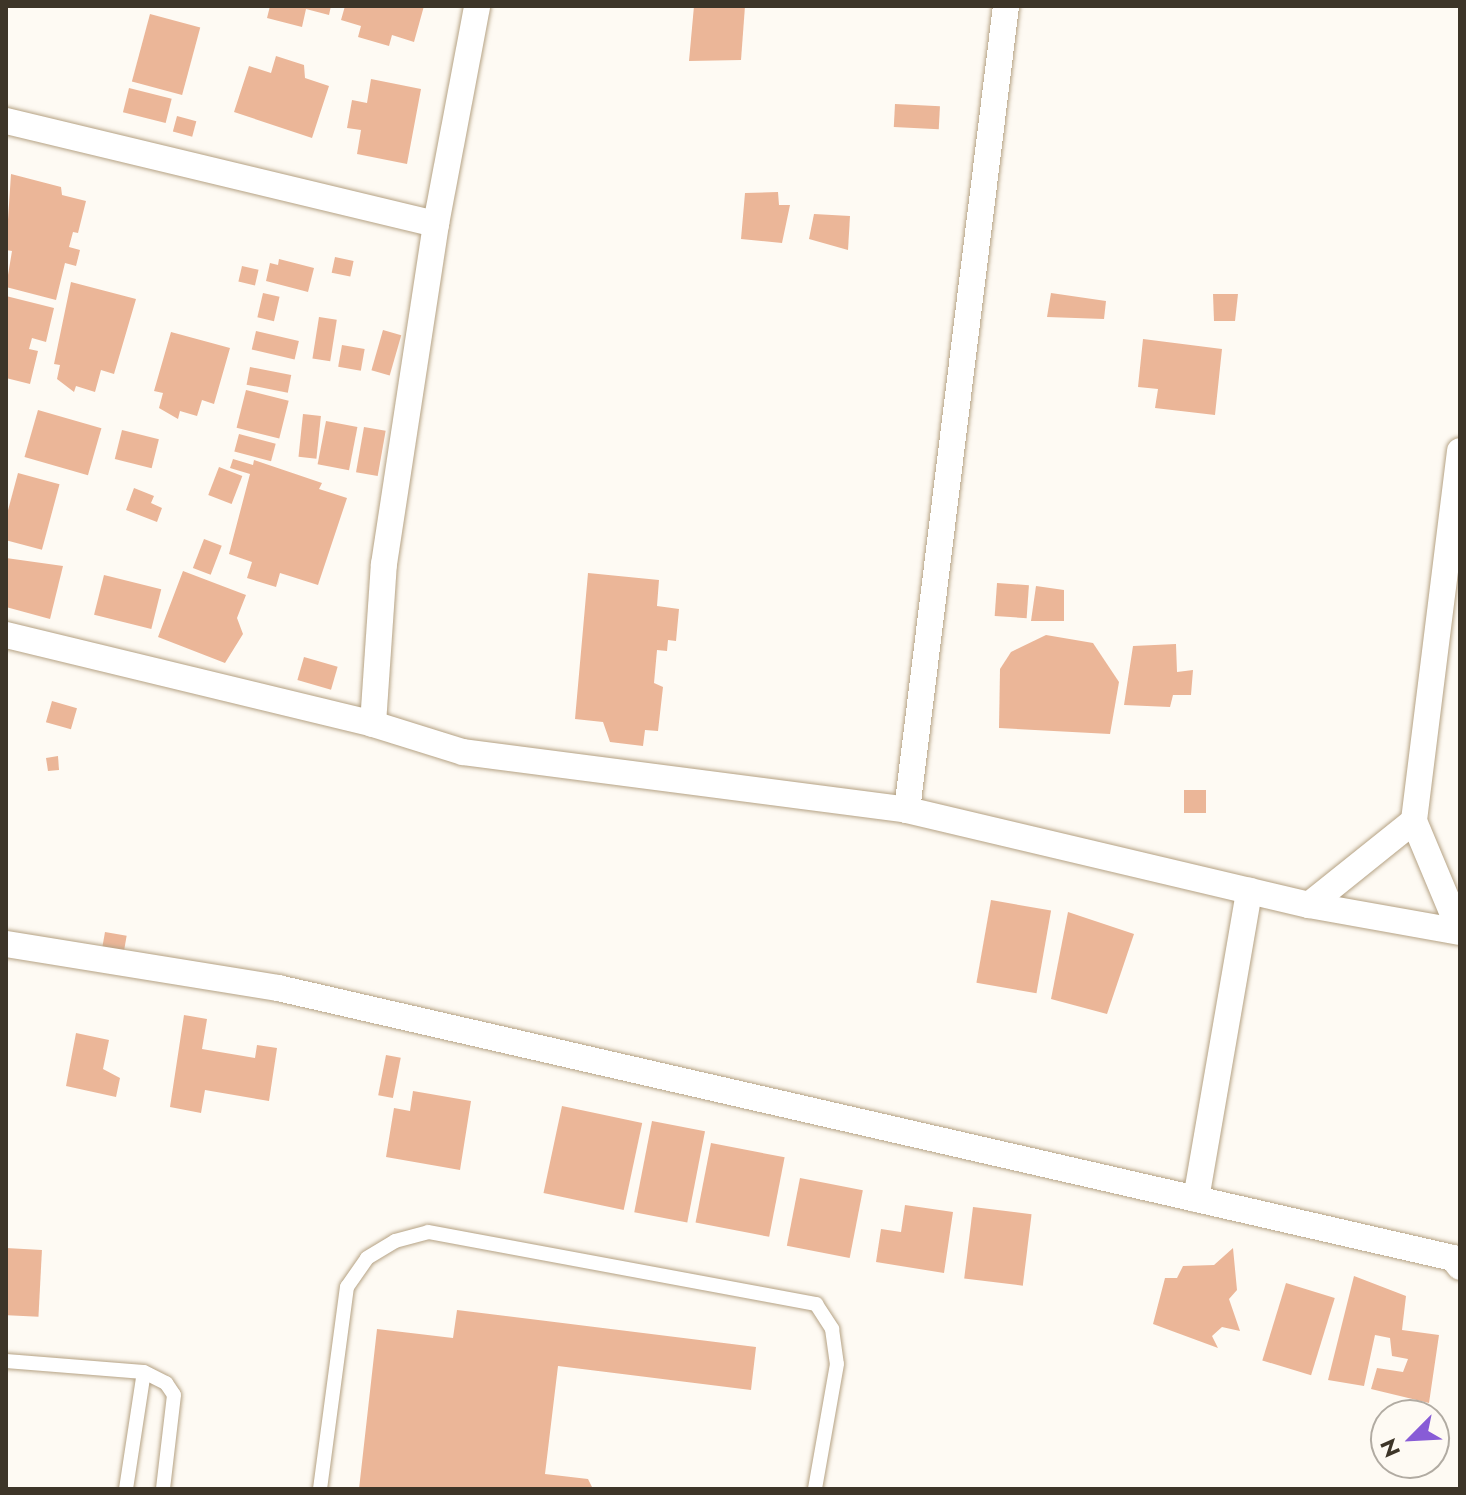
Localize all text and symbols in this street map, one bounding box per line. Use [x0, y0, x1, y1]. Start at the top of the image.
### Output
north arrow [1370, 1399, 1450, 1479]
text: N [1372, 1433, 1408, 1462]

